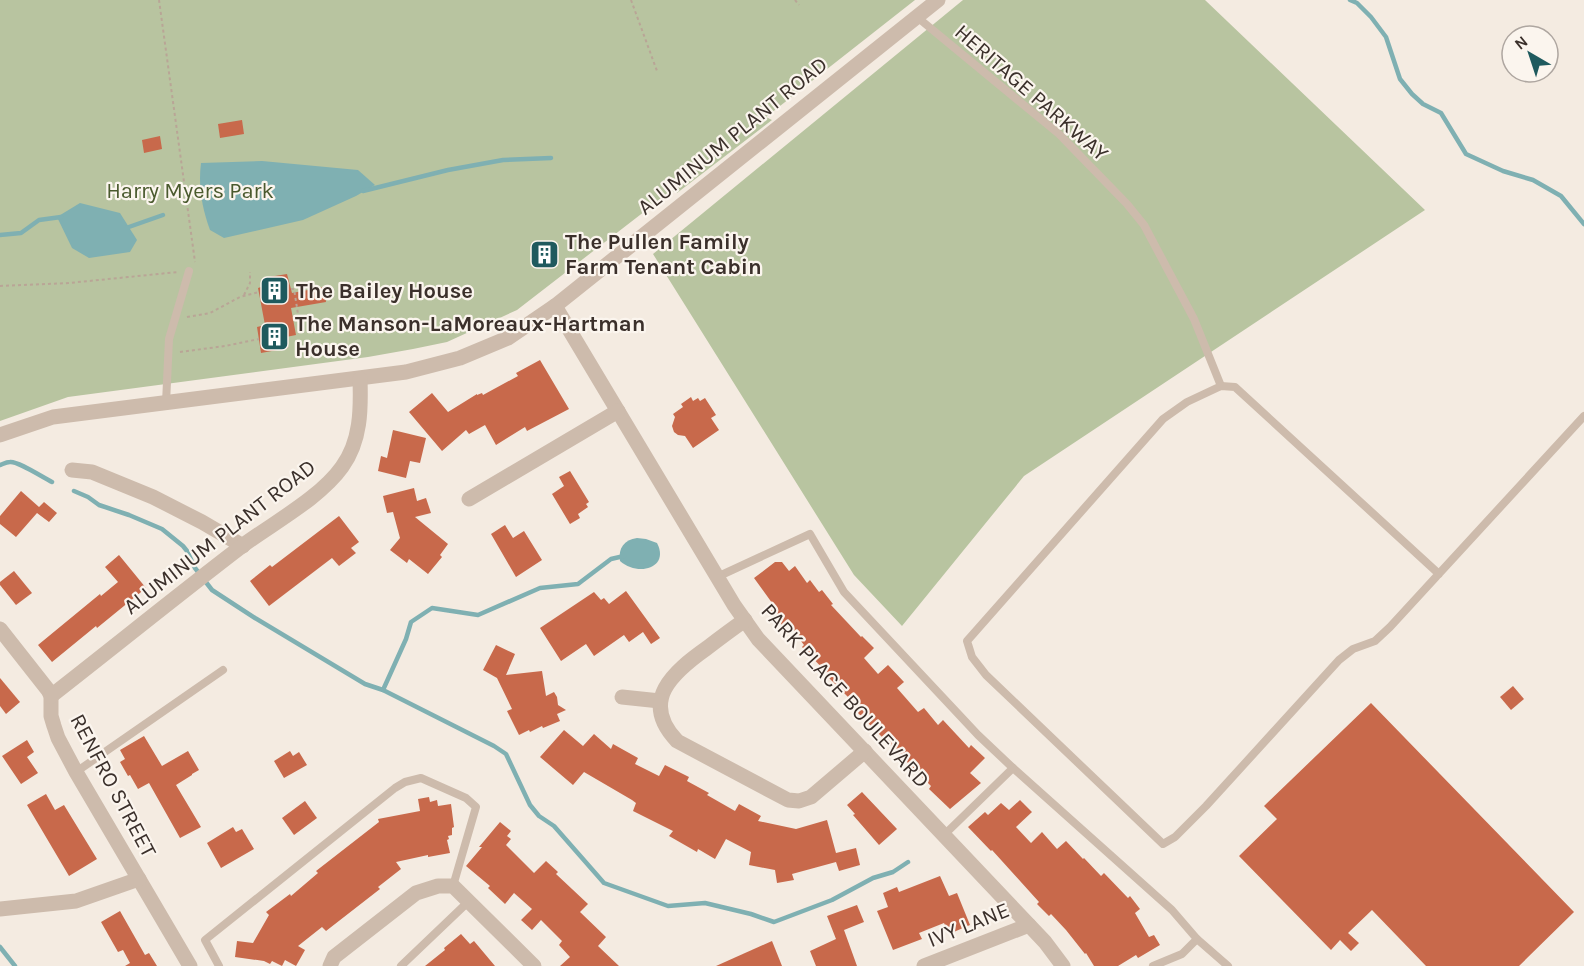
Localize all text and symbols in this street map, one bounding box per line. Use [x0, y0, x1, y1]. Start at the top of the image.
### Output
street label: HERITAGE PARKWAY [949, 19, 1113, 167]
north arrow [1500, 24, 1560, 84]
text: N [1510, 32, 1531, 54]
street label: ALUMINUM PLANT ROAD [633, 51, 833, 220]
park label: Harry Myers Park [106, 178, 274, 204]
place label: The Pullen Family Farm Tenant Cabin [565, 229, 762, 280]
building icon: The Pullen Family Farm Tenant Cabin [528, 238, 560, 270]
building icon: The Bailey House [259, 274, 291, 306]
place label: The Bailey House [296, 278, 473, 304]
place label: The Manson-LaMoreaux-Hartman House [295, 311, 645, 362]
building icon: The Manson-LaMoreaux-Hartman House [258, 320, 290, 352]
street label: ALUMINUM PLANT ROAD [118, 454, 321, 620]
street label: PARK PLACE BOULEVARD [755, 598, 935, 793]
street label: RENFRO STREET [64, 709, 162, 862]
street label: IVY LANE [924, 897, 1013, 953]

